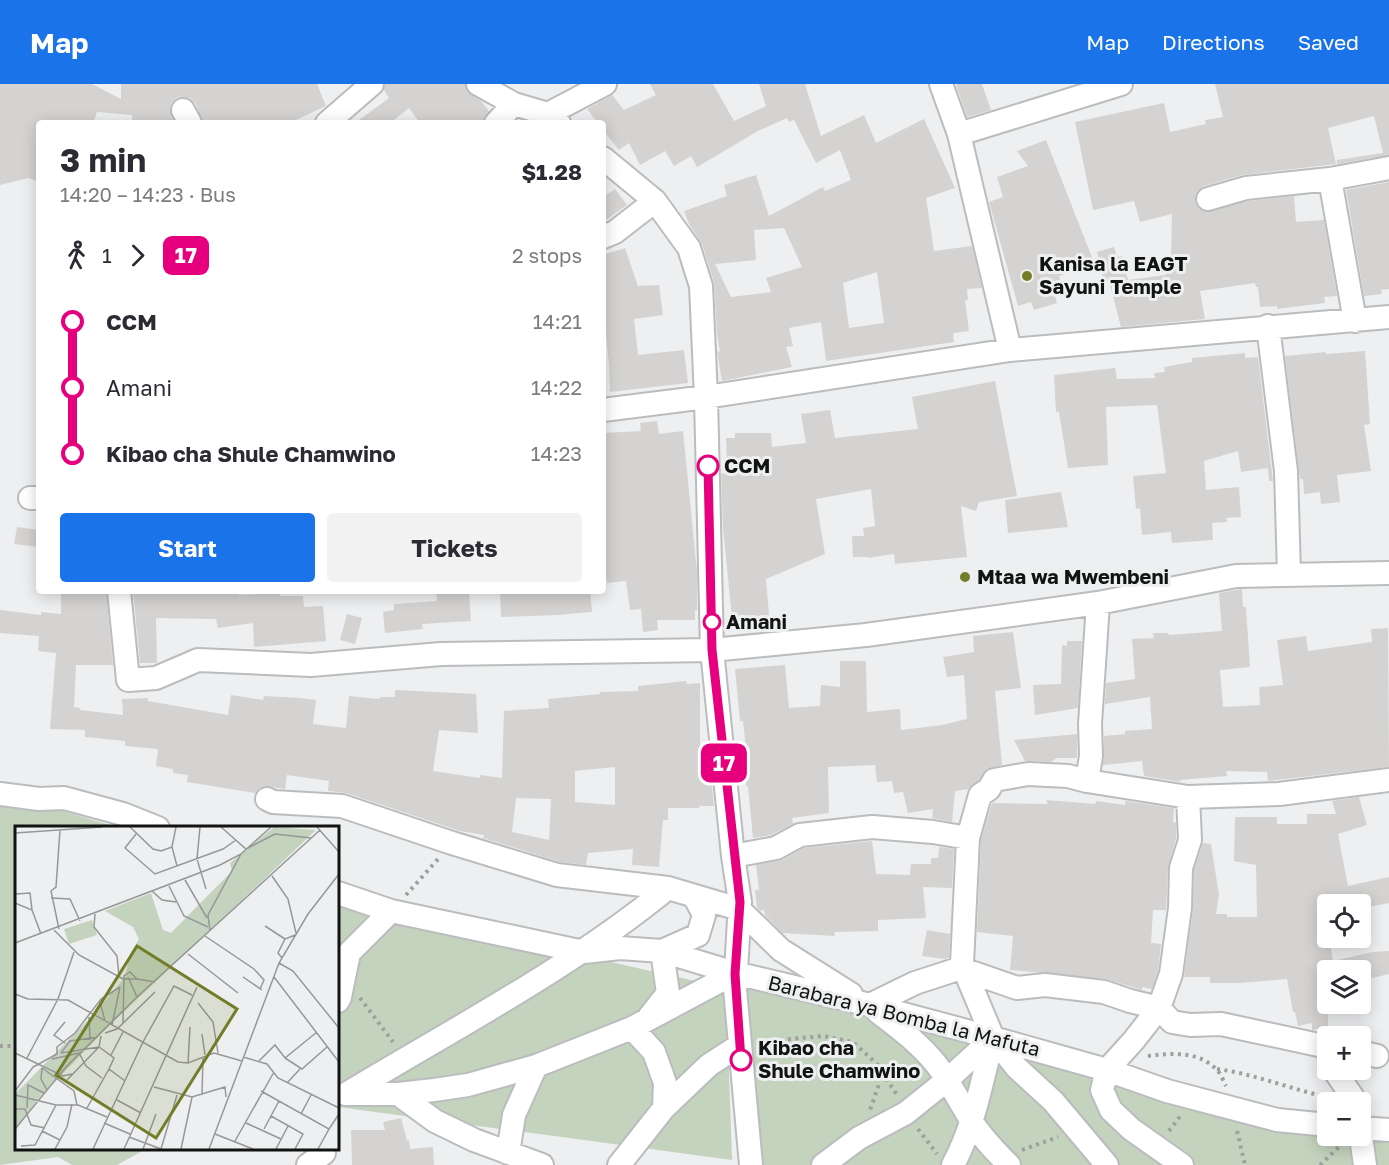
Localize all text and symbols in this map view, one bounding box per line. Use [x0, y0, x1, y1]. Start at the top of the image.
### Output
text: Map [30, 26, 88, 59]
text: Map [1086, 29, 1129, 55]
text: Directions [1162, 29, 1265, 55]
text: Saved [1298, 29, 1359, 55]
text: 3 min [60, 140, 146, 179]
text: $1.28 [521, 158, 582, 185]
text: 14:20 – 14:23 · Bus [60, 182, 236, 206]
icon: walk [60, 239, 93, 272]
icon: forward [121, 239, 154, 272]
text: 17 [175, 242, 197, 268]
text: 1 [102, 243, 112, 267]
text: 2 stops [512, 243, 582, 267]
place label: Kanisa la EAGT Sayuni Temple [1039, 251, 1188, 298]
marker: Kanisa la EAGT Sayuni Temple [1020, 269, 1034, 283]
text: CCM [106, 308, 157, 335]
text: 14:21 [533, 309, 582, 333]
text: Amani [106, 374, 172, 401]
text: 14:22 [531, 375, 582, 399]
text: Kibao cha Shule Chamwino [106, 440, 396, 467]
text: 14:23 [531, 441, 582, 465]
place label: CCM [724, 453, 770, 477]
marker: CCM [697, 455, 719, 477]
button: Start [60, 513, 315, 582]
button: Tickets [327, 513, 582, 582]
place label: Mtaa wa Mwembeni [977, 564, 1169, 588]
marker: Mtaa wa Mwembeni [958, 570, 972, 584]
place label: Amani [726, 609, 787, 633]
marker: Amani [703, 613, 721, 631]
line badge: 17 [697, 744, 751, 782]
text: 17 [713, 750, 735, 776]
inset map [15, 826, 339, 1150]
map controls [1317, 894, 1371, 1146]
button: locate [1317, 894, 1371, 948]
button: layers [1317, 960, 1371, 1014]
street label: Barabara ya Bomba la Mafuta [766, 970, 1043, 1060]
button: + [1317, 1026, 1371, 1080]
place label: Kibao cha Shule Chamwino [758, 1035, 920, 1082]
marker: Kibao cha Shule Chamwino [730, 1049, 752, 1071]
button: − [1317, 1092, 1371, 1146]

